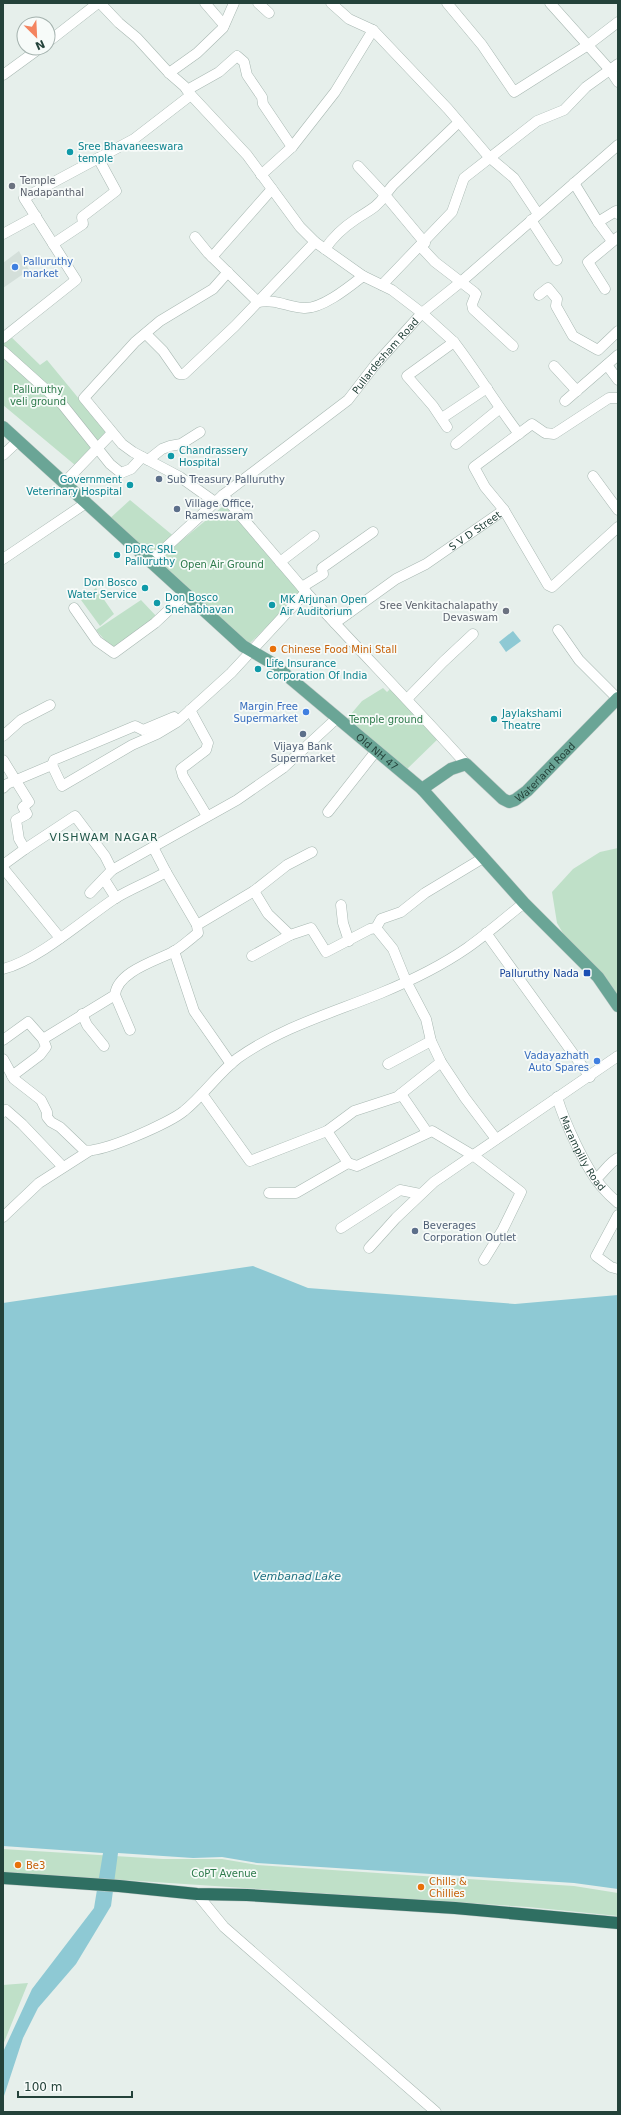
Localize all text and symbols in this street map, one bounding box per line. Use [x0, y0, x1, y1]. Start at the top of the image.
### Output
north arrow [16, 16, 56, 56]
text: N [33, 37, 47, 52]
place label: Sree Bhavaneeswara temple [78, 141, 184, 164]
marker: Sree Bhavaneeswara temple [65, 147, 75, 157]
place label: Temple Nadapanthal [19, 175, 84, 198]
marker: Temple Nadapanthal [7, 181, 17, 191]
place label: Palluruthy market [23, 256, 73, 279]
marker: Palluruthy market [10, 262, 20, 272]
street label: Pullardesham Road [350, 316, 421, 396]
park label: Palluruthy veli ground [10, 384, 66, 407]
place label: Chandrassery Hospital [179, 445, 248, 468]
marker: Chandrassery Hospital [166, 451, 176, 461]
place label: Government Veterinary Hospital [26, 474, 122, 497]
marker: Sub Treasury Palluruthy [154, 474, 164, 484]
place label: Sub Treasury Palluruthy [167, 474, 285, 485]
marker: Government Veterinary Hospital [125, 480, 135, 490]
place label: Village Office, Rameswaram [185, 498, 254, 521]
marker: Village Office, Rameswaram [172, 504, 182, 514]
street label: S V D Street [447, 509, 503, 553]
place label: DDRC SRL Palluruthy [125, 544, 176, 567]
marker: DDRC SRL Palluruthy [112, 550, 122, 560]
park label: Open Air Ground [180, 559, 264, 570]
place label: Don Bosco Water Service [67, 577, 137, 600]
marker: Don Bosco Water Service [140, 583, 150, 593]
place label: Don Bosco Snehabhavan [165, 592, 234, 615]
place label: MK Arjunan Open Air Auditorium [280, 594, 367, 617]
marker: Don Bosco Snehabhavan [152, 598, 162, 608]
marker: MK Arjunan Open Air Auditorium [267, 600, 277, 610]
place label: Sree Venkitachalapathy Devaswam [380, 600, 498, 623]
marker: Sree Venkitachalapathy Devaswam [501, 606, 511, 616]
marker: Chinese Food Mini Stall [268, 644, 278, 654]
place label: Chinese Food Mini Stall [281, 644, 397, 655]
place label: Life Insurance Corporation Of India [266, 658, 367, 681]
marker: Life Insurance Corporation Of India [253, 664, 263, 674]
place label: Margin Free Supermarket [233, 701, 298, 724]
marker: Margin Free Supermarket [301, 707, 311, 717]
place label: Jaylakshami Theatre [501, 708, 562, 731]
park label: Temple ground [348, 714, 423, 725]
marker: Jaylakshami Theatre [489, 714, 499, 724]
marker: Vijaya Bank Supermarket [298, 729, 308, 739]
street label: Old NH 47 [354, 731, 400, 772]
street label: Waterland Road [513, 740, 577, 804]
place label: Vijaya Bank Supermarket [271, 741, 335, 764]
district label: VISHWAM NAGAR [49, 831, 159, 844]
place label: Palluruthy Nada [500, 968, 579, 979]
marker: Palluruthy Nada [582, 968, 592, 978]
place label: Vadayazhath Auto Spares [524, 1050, 589, 1073]
marker: Vadayazhath Auto Spares [592, 1056, 602, 1066]
street label: Marampilly Road [558, 1114, 607, 1193]
place label: Beverages Corporation Outlet [423, 1220, 516, 1243]
marker: Beverages Corporation Outlet [410, 1226, 420, 1236]
water label: Vembanad Lake [253, 1570, 341, 1583]
marker: Be3 [13, 1860, 23, 1870]
place label: Be3 [26, 1860, 45, 1871]
park label: CoPT Avenue [191, 1868, 257, 1879]
place label: Chills & Chillies [429, 1876, 467, 1899]
marker: Chills & Chillies [416, 1882, 426, 1892]
scale bar [18, 2073, 132, 2099]
text: 100 m [24, 2080, 62, 2094]

